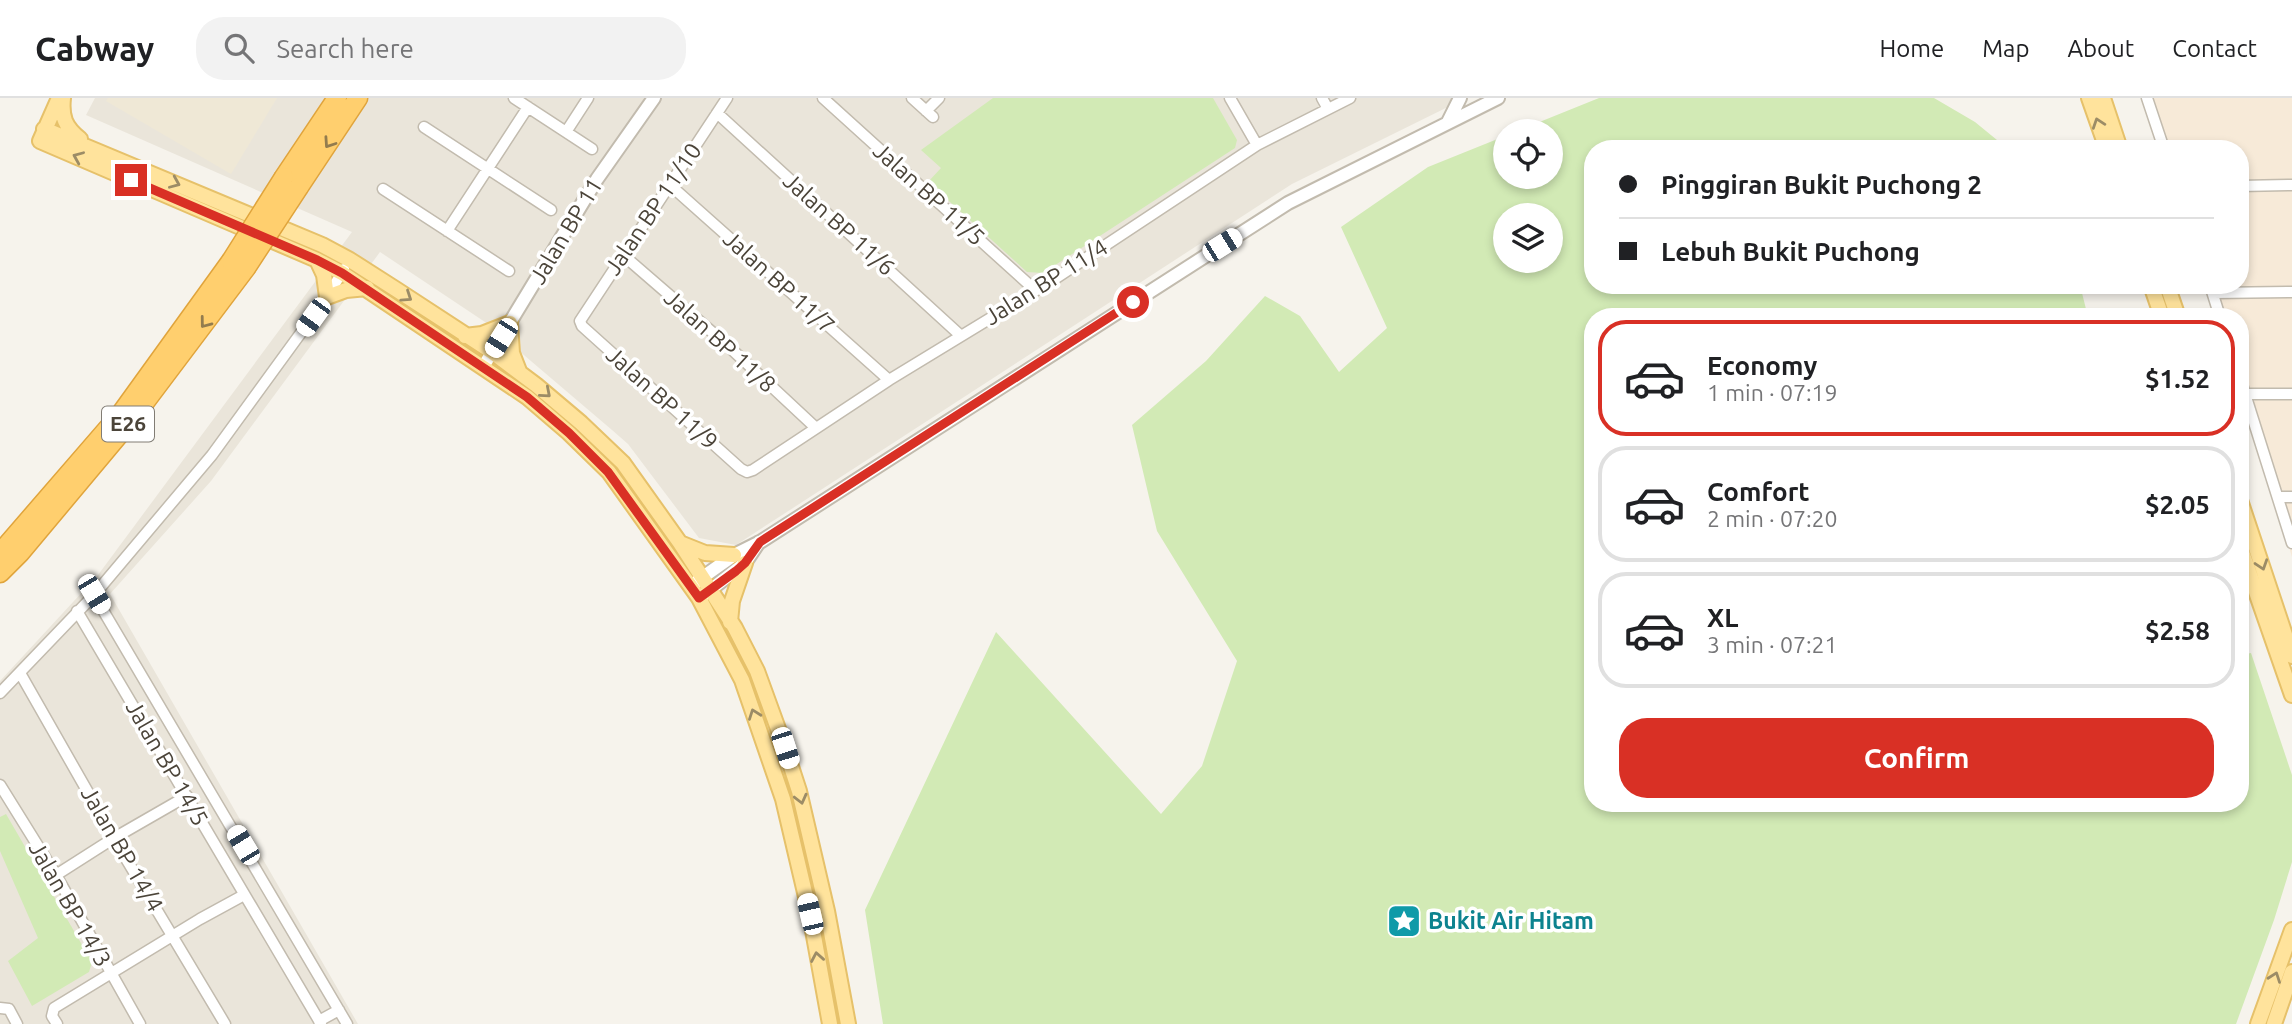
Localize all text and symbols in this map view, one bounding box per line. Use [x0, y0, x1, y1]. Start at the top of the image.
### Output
search box [196, 17, 686, 80]
icon: search [220, 29, 258, 67]
text: Cabway [35, 30, 154, 67]
text: Search here [276, 34, 414, 63]
text: Home [1879, 35, 1944, 62]
text: Map [1982, 35, 2029, 62]
text: About [2067, 35, 2134, 62]
text: Contact [2172, 35, 2257, 62]
one-way arrow [2092, 118, 2106, 130]
map controls [1493, 119, 1563, 273]
button: locate [1493, 119, 1563, 189]
one-way arrow [324, 135, 337, 148]
street label: Jalan BP 11/5 [869, 137, 990, 250]
street label: Jalan BP 11/10 [599, 138, 706, 279]
one-way arrow [73, 151, 85, 165]
route end [115, 164, 147, 196]
street label: Jalan BP 11/6 [779, 167, 900, 280]
text: Pinggiran Bukit Puchong 2 [1661, 170, 1982, 199]
street label: Jalan BP 11 [524, 173, 607, 288]
one-way arrow [168, 175, 181, 189]
button: layers [1493, 203, 1563, 273]
street label: Jalan BP 11/7 [719, 225, 840, 338]
car [1199, 225, 1246, 265]
street label: Jalan BP 11/4 [980, 234, 1112, 329]
text: Lebuh Bukit Puchong [1661, 237, 1920, 266]
street label: Jalan BP 11/8 [660, 284, 781, 397]
route start [1117, 286, 1149, 318]
one-way arrow [399, 288, 412, 301]
car [293, 294, 334, 340]
one-way arrow [200, 315, 213, 328]
car [481, 315, 522, 361]
street label: Jalan BP 11/9 [602, 341, 723, 454]
icon: car [1623, 347, 1686, 410]
text: Economy [1707, 351, 1817, 380]
text: $1.52 [2145, 364, 2210, 393]
text: 1 min · 07:19 [1707, 380, 1838, 405]
one-way arrow [538, 385, 551, 397]
road number: E26 [102, 406, 154, 442]
icon: car [1623, 473, 1686, 536]
text: Comfort [1707, 477, 1810, 506]
text: $2.05 [2145, 490, 2210, 519]
text: 2 min · 07:20 [1707, 506, 1838, 531]
one-way arrow [2254, 558, 2268, 571]
car [75, 571, 114, 617]
icon: car [1623, 599, 1686, 662]
text: XL [1707, 603, 1738, 632]
text: $2.58 [2145, 616, 2210, 645]
text: 3 min · 07:21 [1707, 632, 1838, 657]
street label: Jalan BP 14/5 [121, 696, 213, 830]
one-way arrow [748, 708, 762, 720]
button: Confirm [1619, 718, 2214, 798]
car [769, 725, 802, 771]
street label: Jalan BP 14/4 [76, 782, 168, 916]
one-way arrow [793, 793, 807, 805]
car [224, 822, 263, 868]
street label: Jalan BP 14/3 [24, 837, 116, 971]
car [796, 891, 825, 937]
place icon: Bukit Air Hitam [1385, 902, 1423, 940]
place label: Bukit Air Hitam [1428, 908, 1594, 933]
one-way arrow [810, 951, 825, 963]
one-way arrow [2267, 972, 2281, 984]

